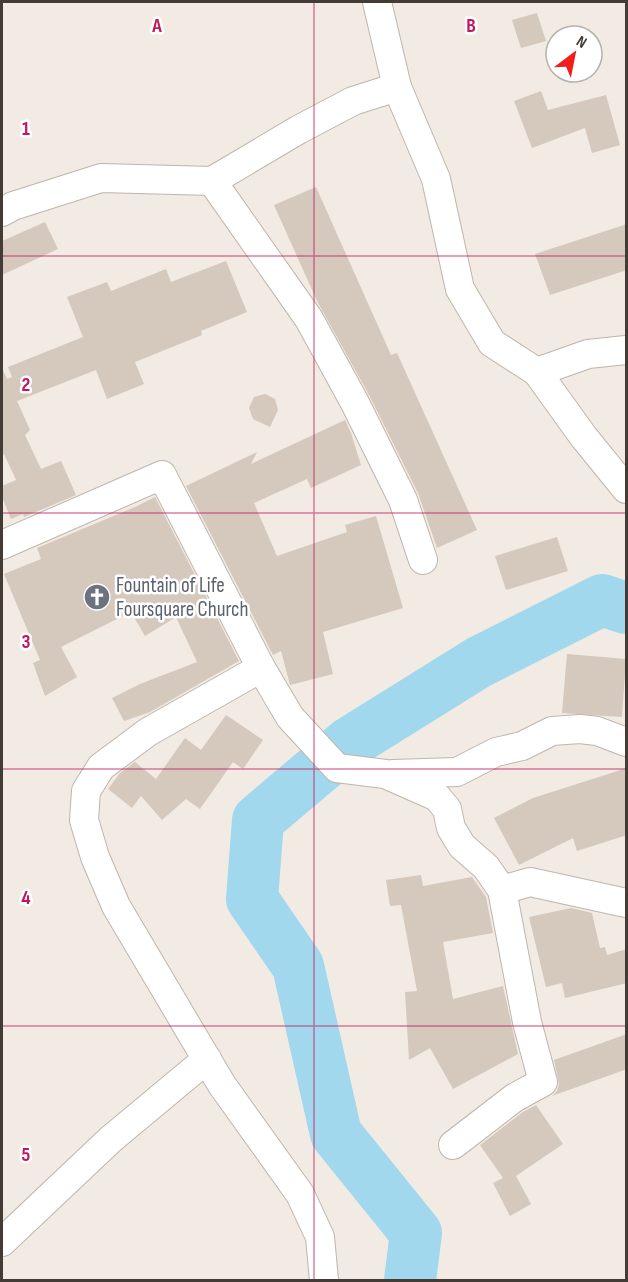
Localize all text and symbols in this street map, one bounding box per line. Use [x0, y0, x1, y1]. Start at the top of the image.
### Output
text: A [151, 14, 162, 38]
text: B [466, 14, 476, 38]
north arrow [544, 24, 604, 84]
text: N [572, 32, 590, 53]
text: 1 [22, 117, 30, 141]
text: 2 [22, 373, 30, 397]
place label: Fountain of Life Foursquare Church [116, 573, 249, 622]
church icon: Fountain of Life Foursquare Church [82, 582, 112, 612]
text: 3 [22, 630, 31, 654]
text: 4 [21, 886, 31, 910]
text: 5 [22, 1143, 31, 1167]

